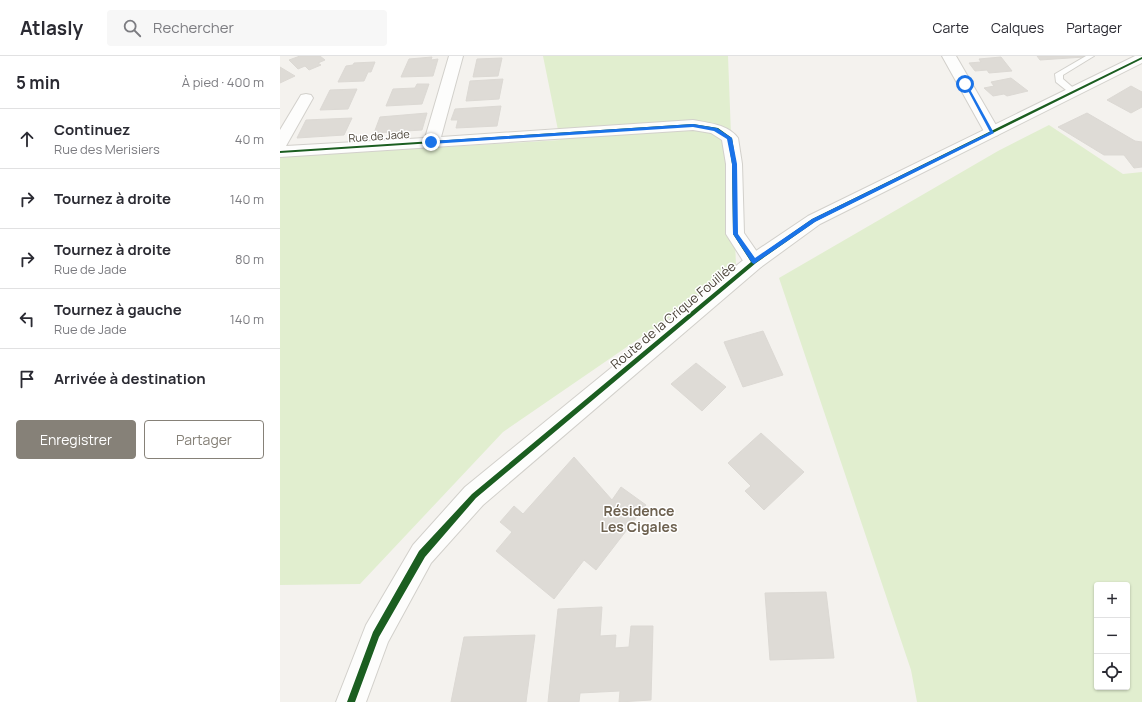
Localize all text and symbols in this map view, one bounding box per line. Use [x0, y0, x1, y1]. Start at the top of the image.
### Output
search box [107, 10, 387, 46]
text: Atlasly [20, 15, 83, 41]
icon: search [121, 17, 143, 39]
text: Rechercher [153, 17, 234, 38]
text: Carte [933, 18, 969, 37]
text: Calques [991, 18, 1044, 37]
text: Partager [1066, 18, 1122, 37]
text: 5 min [16, 71, 60, 94]
text: À pied · 400 m [182, 73, 264, 91]
route start [956, 75, 974, 93]
text: Continuez [54, 119, 130, 140]
street label: Rue de Jade [348, 126, 411, 145]
icon: ahead [16, 128, 38, 150]
text: 40 m [235, 130, 264, 148]
route end [422, 133, 440, 151]
text: Rue des Merisiers [54, 140, 160, 158]
icon: right [16, 188, 38, 210]
text: Tournez à droite [54, 188, 171, 209]
text: 140 m [230, 190, 264, 208]
text: Tournez à droite [54, 239, 171, 260]
icon: right [16, 248, 38, 270]
text: 80 m [235, 250, 264, 268]
street label: Route de la Crique Fouillée [607, 257, 740, 373]
text: Rue de Jade [54, 260, 127, 278]
text: Tournez à gauche [54, 299, 182, 320]
icon: left [16, 308, 38, 330]
text: 140 m [230, 310, 264, 328]
text: Rue de Jade [54, 320, 127, 338]
icon: arrive [16, 368, 38, 390]
text: Arrivée à destination [54, 368, 206, 389]
button: Enregistrer [16, 420, 136, 459]
button: Partager [144, 420, 264, 459]
district label: Résidence Les Cigales [600, 501, 678, 536]
map controls [1094, 582, 1130, 690]
button: + [1094, 582, 1130, 618]
button: − [1094, 618, 1130, 654]
button: locate [1094, 654, 1130, 690]

